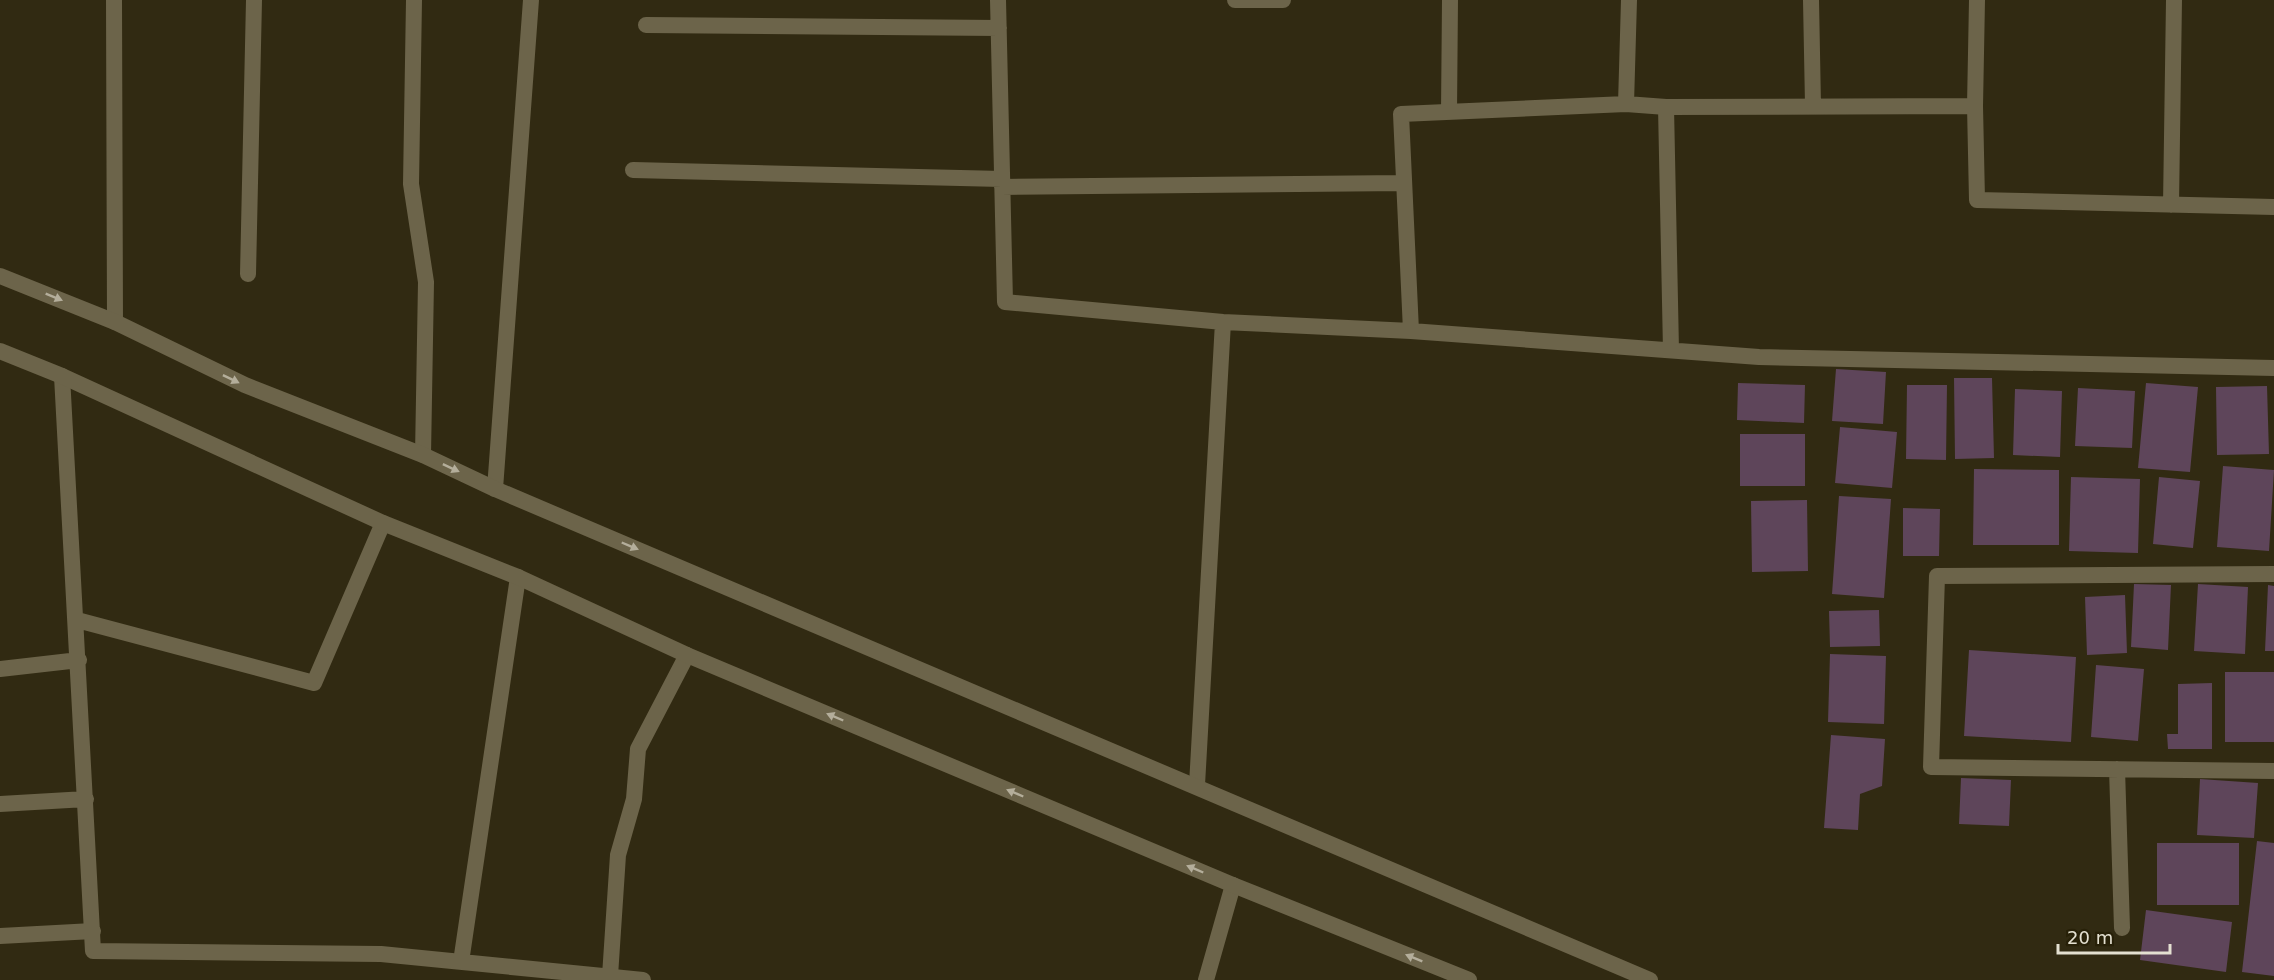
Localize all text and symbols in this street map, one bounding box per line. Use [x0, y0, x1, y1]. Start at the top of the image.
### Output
one-way arrow [46, 292, 64, 302]
one-way arrow [223, 374, 240, 383]
one-way arrow [442, 463, 459, 472]
one-way arrow [621, 541, 638, 550]
one-way arrow [826, 712, 844, 722]
one-way arrow [1006, 788, 1024, 797]
one-way arrow [1185, 864, 1203, 874]
scale bar [2058, 917, 2170, 955]
text: 20 m [2067, 927, 2113, 948]
one-way arrow [1405, 953, 1423, 963]

